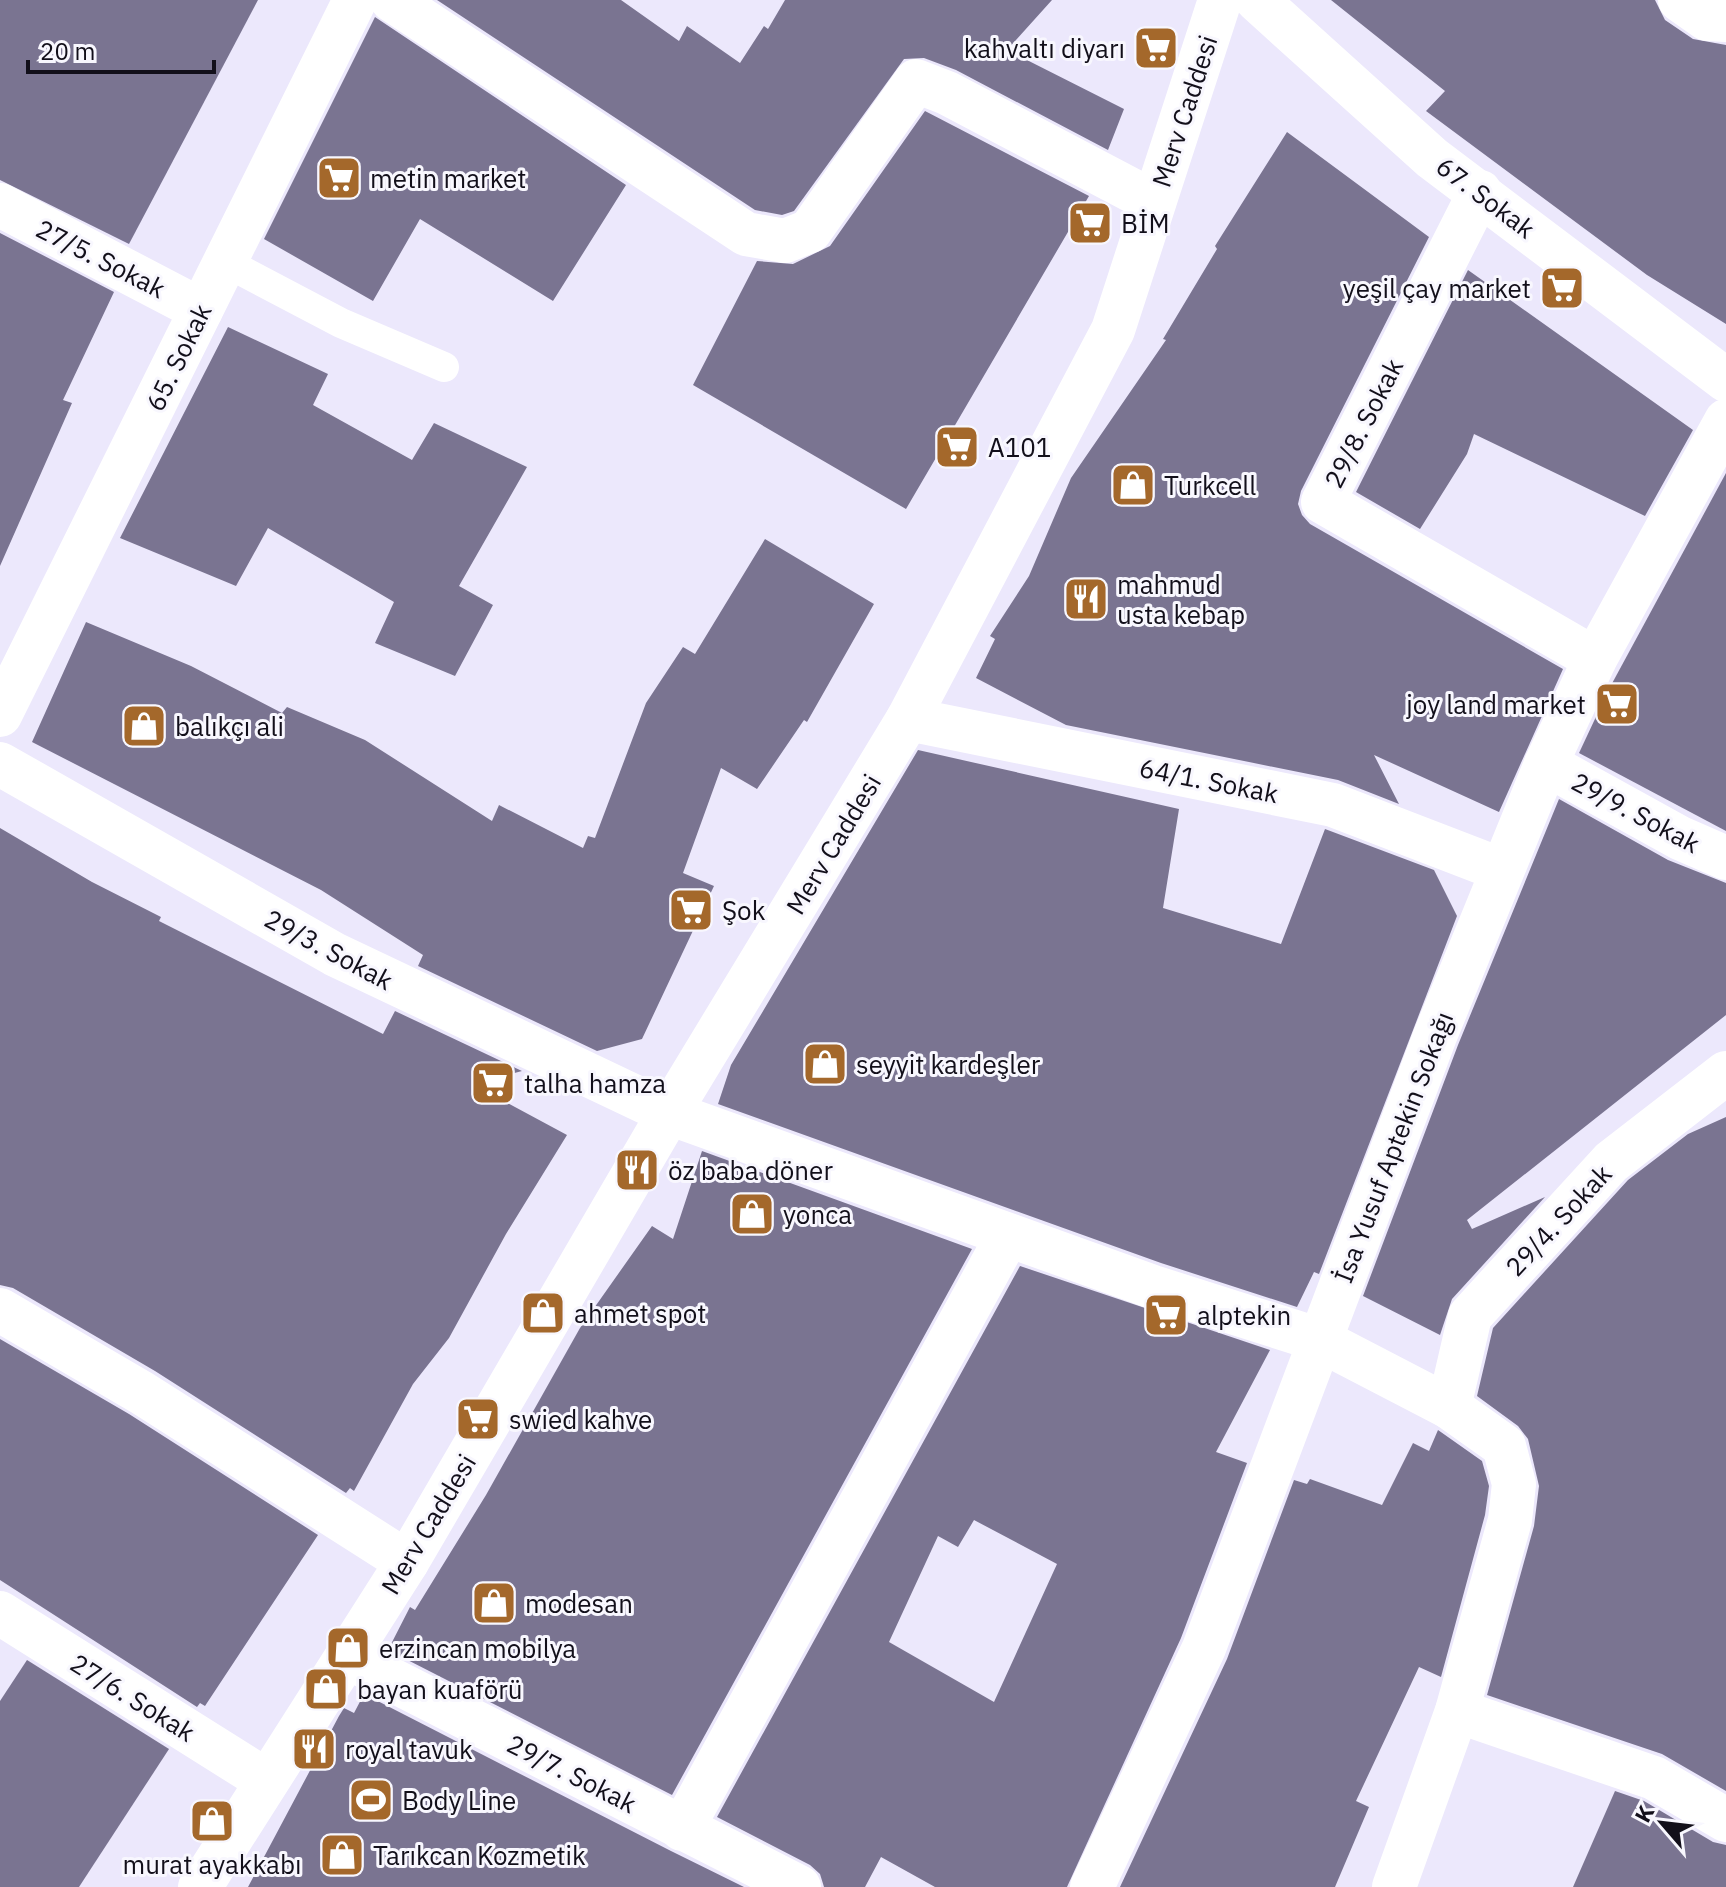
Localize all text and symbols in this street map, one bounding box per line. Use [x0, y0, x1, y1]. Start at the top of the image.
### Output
scale bar [28, 24, 214, 74]
supermarket icon: kahvaltı diyarı [1132, 24, 1180, 72]
place label: kahvaltı diyarı [964, 31, 1125, 65]
street label: Merv Caddesi [1143, 31, 1225, 191]
text: 20 m [40, 35, 95, 67]
street label: 67. Sokak [1430, 149, 1542, 245]
supermarket icon: metin market [315, 154, 363, 202]
place label: metin market [370, 161, 526, 195]
supermarket icon: BİM [1066, 199, 1114, 247]
place label: BİM [1121, 206, 1170, 240]
street label: 27/5. Sokak [31, 211, 172, 305]
supermarket icon: yeşil çay market [1538, 264, 1586, 312]
place label: yeşil çay market [1343, 271, 1531, 305]
street label: 65. Sokak [137, 297, 219, 416]
street label: 29/8. Sokak [1316, 352, 1410, 493]
supermarket icon: A101 [933, 423, 981, 471]
place label: A101 [988, 430, 1051, 464]
shop icon: Turkcell [1109, 461, 1157, 509]
place label: Turkcell [1164, 468, 1256, 502]
place label: mahmud usta kebap [1117, 567, 1245, 631]
restaurant icon: mahmud usta kebap [1062, 575, 1110, 623]
supermarket icon: joy land market [1593, 680, 1641, 728]
place label: joy land market [1406, 687, 1586, 721]
shop icon: balıkçı ali [120, 702, 168, 750]
place label: balıkçı ali [175, 709, 284, 743]
street label: 64/1. Sokak [1137, 750, 1282, 810]
street label: 29/9. Sokak [1566, 764, 1706, 860]
street label: Merv Caddesi [778, 768, 888, 920]
supermarket icon: Şok [667, 886, 715, 934]
place label: Şok [722, 893, 766, 927]
street label: 29/3. Sokak [259, 901, 399, 997]
street label: İsa Yusuf Aptekin Sokağı [1326, 1007, 1460, 1287]
shop icon: seyyit kardeşler [801, 1040, 849, 1088]
place label: seyyit kardeşler [856, 1047, 1041, 1081]
supermarket icon: talha hamza [469, 1059, 517, 1107]
place label: talha hamza [524, 1066, 666, 1100]
restaurant icon: öz baba döner [613, 1146, 661, 1194]
place label: öz baba döner [668, 1153, 833, 1187]
street label: 29/4. Sokak [1498, 1157, 1619, 1283]
shop icon: yonca [728, 1190, 776, 1238]
place label: yonca [783, 1197, 852, 1231]
shop icon: ahmet spot [519, 1289, 567, 1337]
supermarket icon: alptekin [1142, 1291, 1190, 1339]
place label: ahmet spot [574, 1296, 706, 1330]
place label: alptekin [1197, 1298, 1291, 1332]
supermarket icon: swied kahve [454, 1395, 502, 1443]
place label: swied kahve [509, 1402, 652, 1436]
street label: Merv Caddesi [373, 1448, 483, 1600]
shop icon: modesan [470, 1579, 518, 1627]
place label: modesan [525, 1586, 633, 1620]
shop icon: erzincan mobilya [324, 1624, 372, 1672]
place label: erzincan mobilya [379, 1631, 576, 1665]
street label: 27/6. Sokak [64, 1645, 202, 1749]
shop icon: bayan kuaförü [302, 1665, 350, 1713]
place label: bayan kuaförü [357, 1672, 523, 1706]
restaurant icon: royal tavuk [290, 1725, 338, 1773]
street label: 29/7. Sokak [502, 1726, 643, 1820]
place label: royal tavuk [345, 1732, 473, 1766]
sports icon: Body Line [347, 1776, 395, 1824]
place label: Body Line [402, 1783, 516, 1817]
north arrow [1622, 1783, 1702, 1863]
shop icon: murat ayakkabı [188, 1797, 236, 1845]
text: K [1628, 1799, 1661, 1827]
shop icon: Tarıkcan Kozmetik [318, 1831, 366, 1879]
place label: Tarıkcan Kozmetik [373, 1838, 586, 1872]
place label: murat ayakkabı [122, 1847, 302, 1881]

